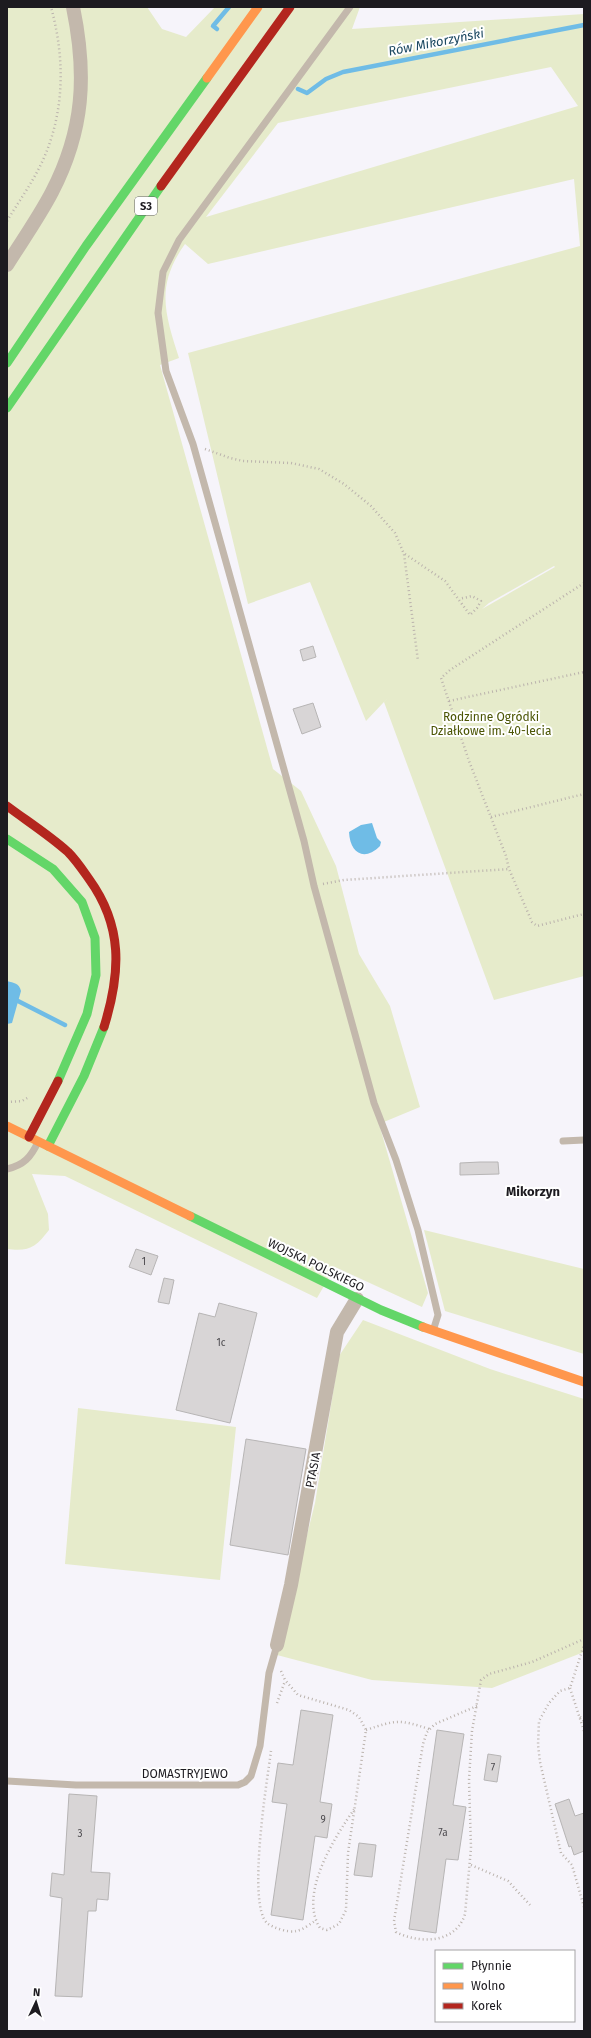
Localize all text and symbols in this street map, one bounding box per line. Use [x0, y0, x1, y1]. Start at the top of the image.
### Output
water label: Rów Mikorzyński [387, 25, 485, 59]
road number: S3 [135, 197, 157, 215]
park label: Rodzinne Ogródki Działkowe im. 40-lecia [430, 710, 552, 738]
district label: Mikorzyn [506, 1184, 560, 1199]
street label: WOJSKA POLSKIEGO [265, 1236, 367, 1294]
house number: 1 [142, 1256, 146, 1268]
house number: 1c [216, 1337, 226, 1349]
street label: PTASIA [303, 1451, 323, 1489]
house number: 7 [491, 1762, 496, 1774]
street label: DOMASTRYJEWO [142, 1767, 228, 1781]
house number: 9 [320, 1814, 326, 1826]
house number: 7a [438, 1827, 448, 1839]
house number: 3 [78, 1828, 83, 1840]
legend [435, 1950, 575, 2022]
text: Płynnie [471, 1959, 512, 1973]
text: Wolno [471, 1979, 505, 1993]
north arrow [16, 1982, 56, 2022]
text: N [33, 1986, 41, 1999]
text: Korek [471, 1999, 503, 2013]

